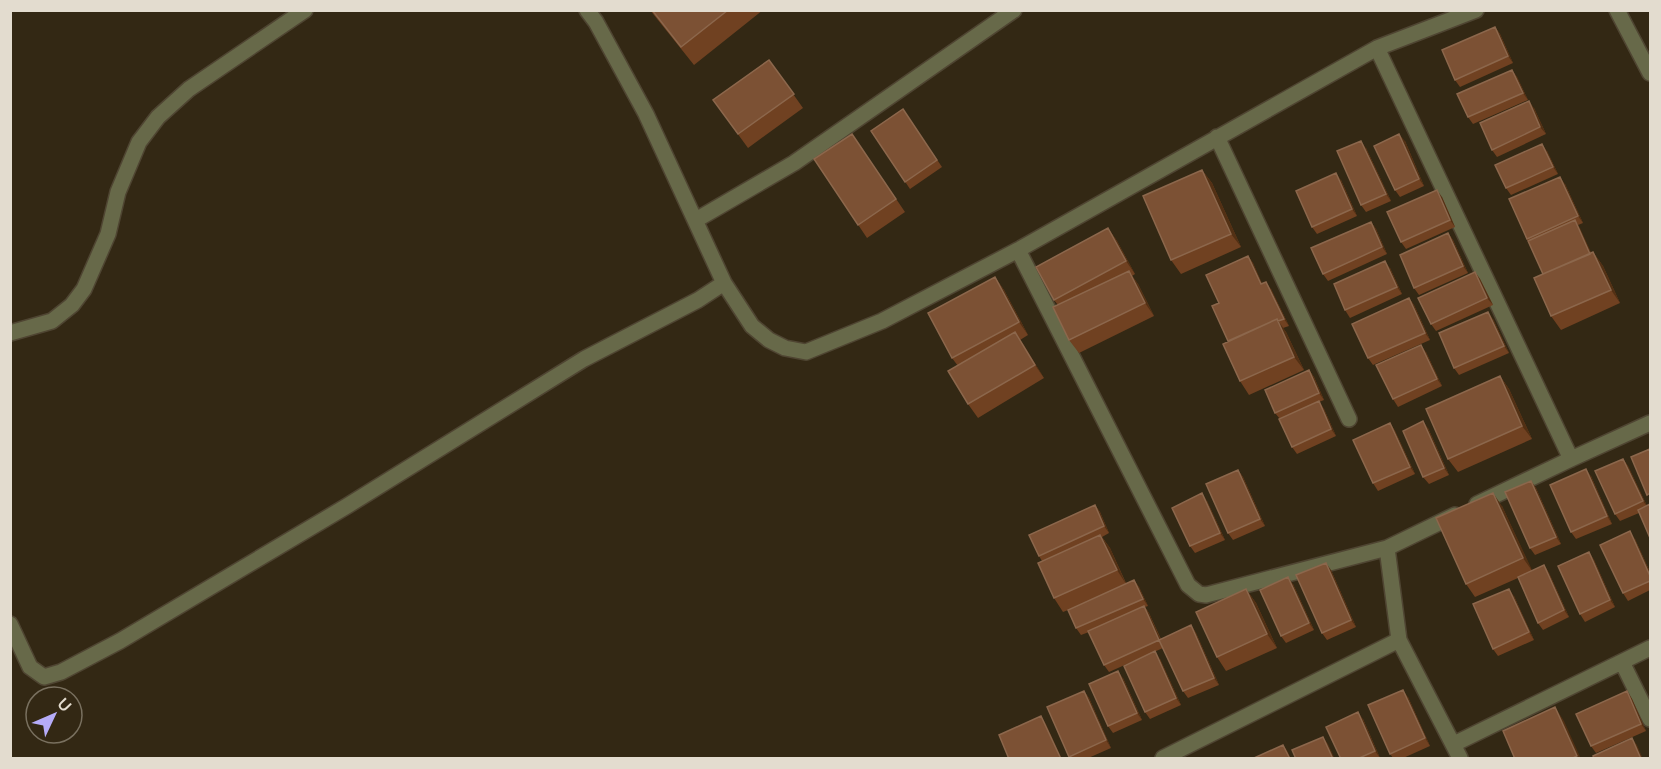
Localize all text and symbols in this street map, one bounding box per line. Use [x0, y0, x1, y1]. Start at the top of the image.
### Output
north arrow [24, 685, 84, 745]
text: U [53, 693, 76, 716]

